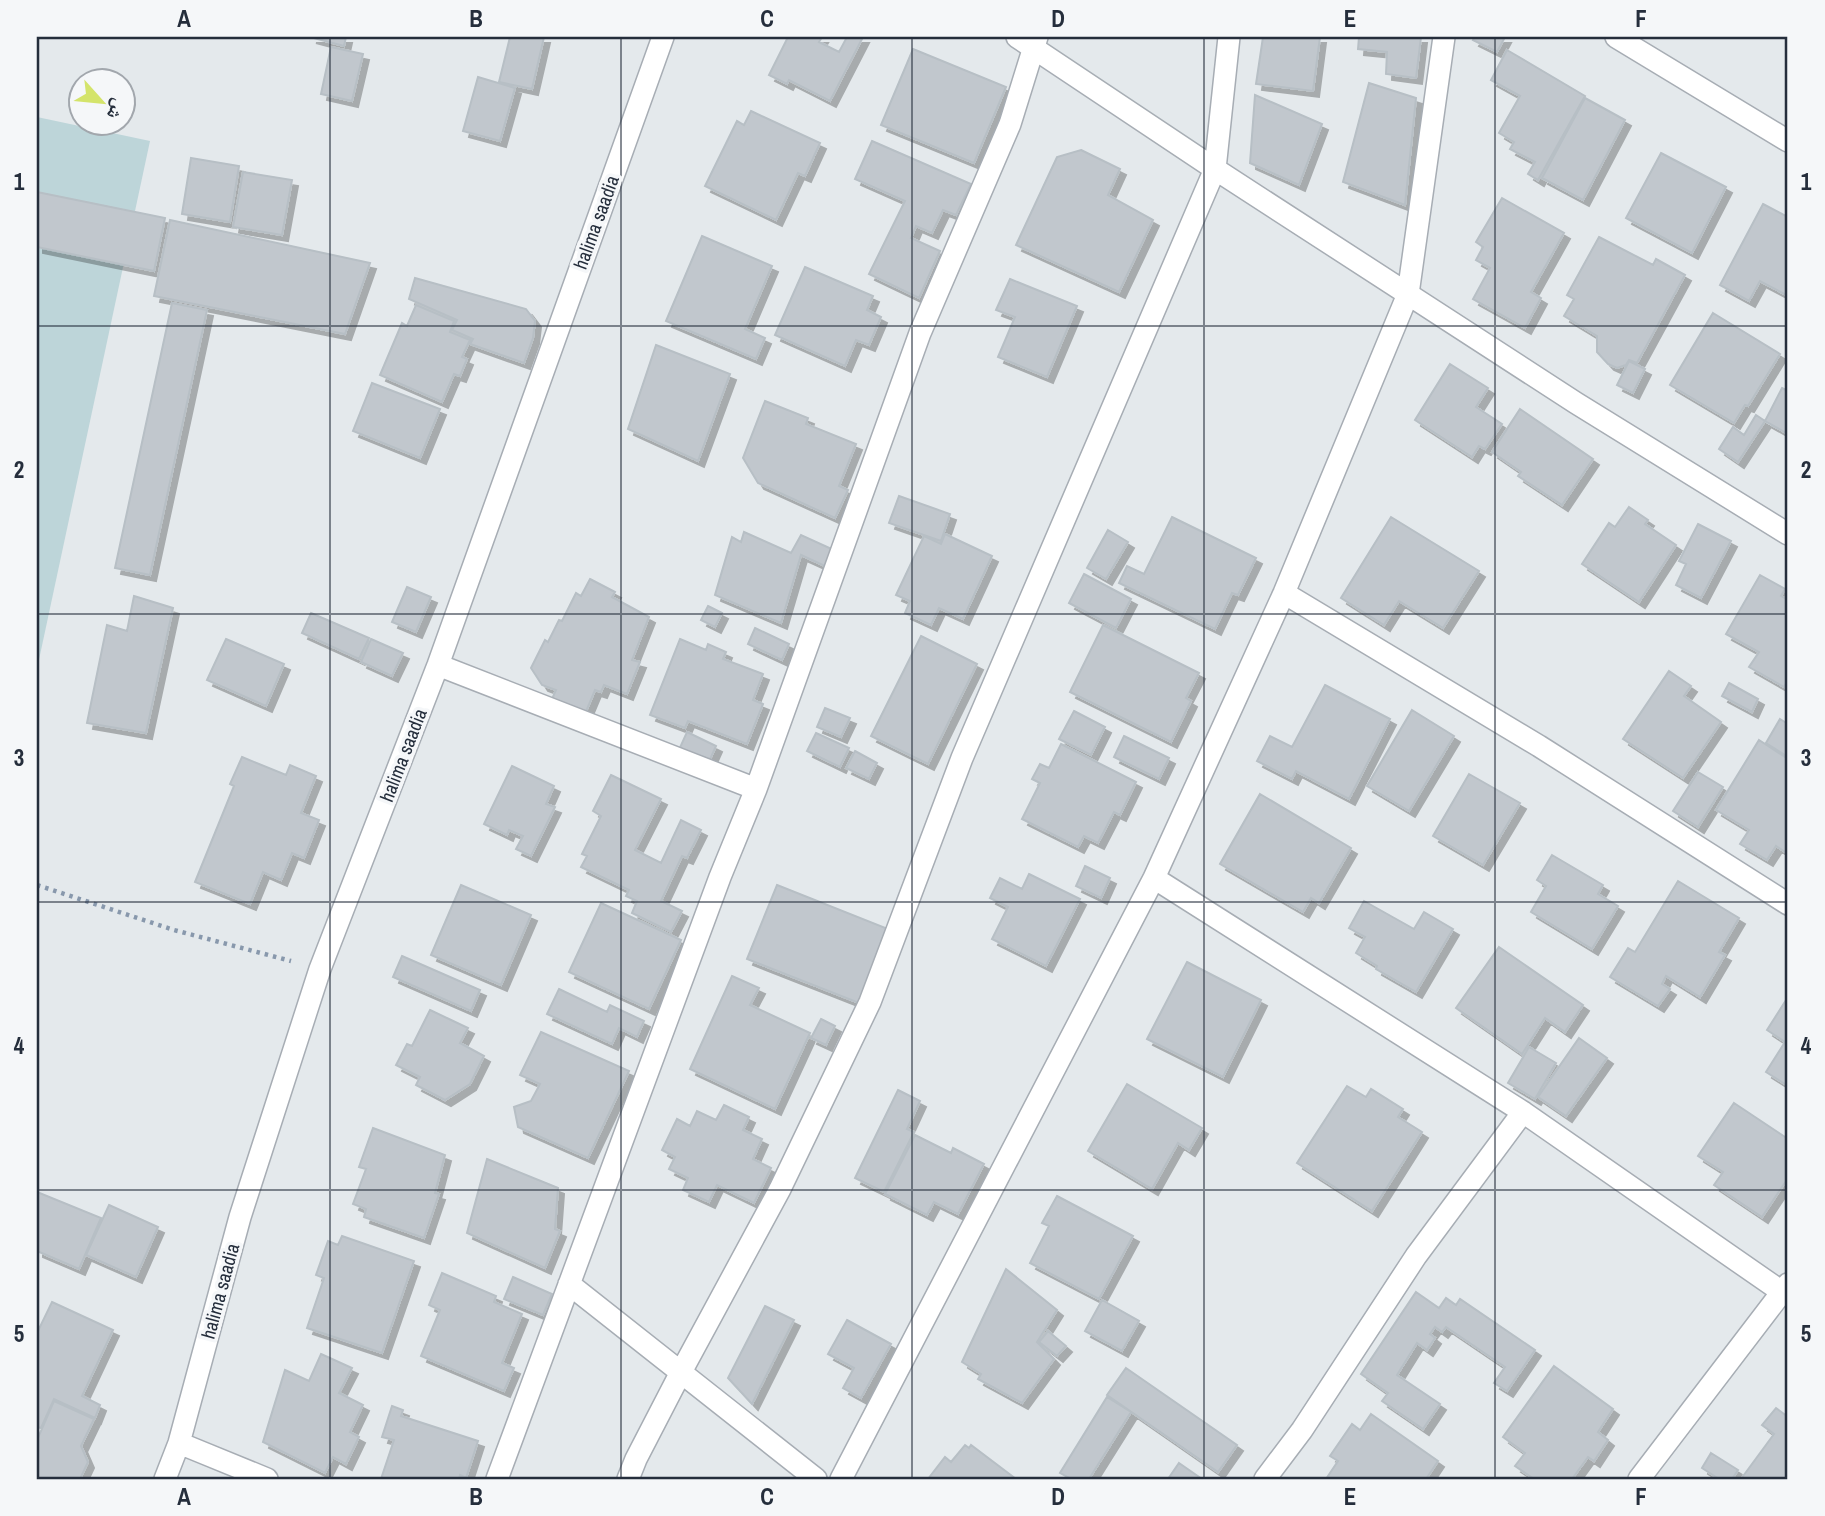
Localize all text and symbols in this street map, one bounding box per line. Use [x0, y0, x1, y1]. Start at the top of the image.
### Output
text: A [177, 3, 191, 34]
text: B [469, 3, 483, 34]
text: C [760, 3, 774, 34]
text: D [1051, 3, 1065, 34]
text: E [1344, 3, 1356, 34]
text: F [1635, 3, 1647, 34]
north arrow [66, 66, 136, 136]
text: ش [101, 95, 133, 125]
text: 1 [14, 166, 25, 197]
text: 1 [1801, 166, 1812, 197]
street label: halima saadia [567, 171, 625, 272]
text: 2 [14, 454, 24, 485]
text: 2 [1801, 454, 1811, 485]
street label: halima saadia [373, 704, 433, 805]
text: 3 [14, 742, 24, 773]
text: 3 [1801, 742, 1811, 773]
text: 4 [14, 1030, 25, 1061]
text: 4 [1801, 1030, 1812, 1061]
street label: halima saadia [195, 1240, 245, 1342]
text: 5 [14, 1318, 24, 1349]
text: 5 [1801, 1318, 1811, 1349]
text: A [177, 1481, 191, 1512]
text: B [469, 1481, 483, 1512]
text: C [760, 1481, 774, 1512]
text: D [1051, 1481, 1065, 1512]
text: E [1344, 1481, 1356, 1512]
text: F [1635, 1481, 1647, 1512]

